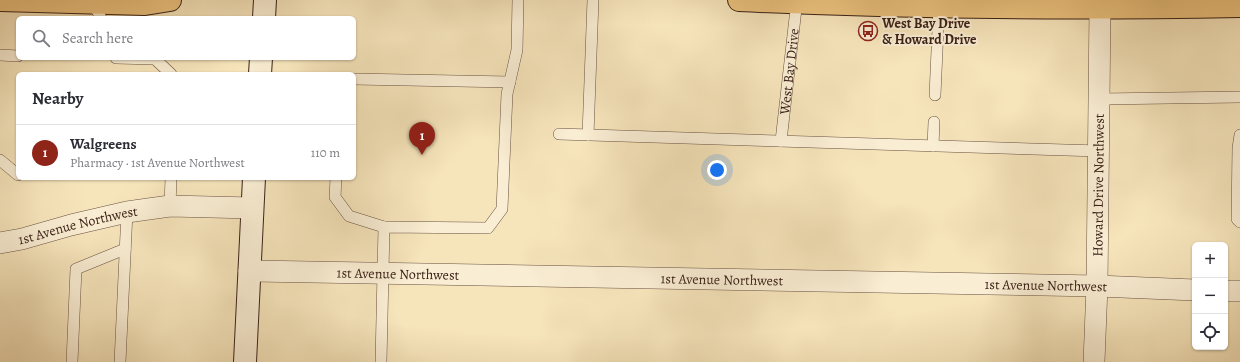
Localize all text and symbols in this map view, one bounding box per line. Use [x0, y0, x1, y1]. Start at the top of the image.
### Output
place label: West Bay Drive & Howard Drive [881, 14, 977, 49]
search box [16, 16, 356, 60]
bus stop icon: West Bay Drive & Howard Drive [857, 20, 879, 42]
icon: search [30, 27, 52, 49]
street label: West Bay Drive [775, 27, 804, 117]
text: Search here [62, 28, 133, 48]
text: Nearby [32, 87, 83, 110]
street label: Howard Drive Northwest [1088, 113, 1109, 257]
pin: 1 [409, 122, 435, 155]
text: Walgreens [70, 134, 137, 154]
text: 1 [43, 144, 47, 161]
text: 110 m [311, 144, 340, 161]
text: Pharmacy · 1st Avenue Northwest [70, 154, 245, 171]
your location [707, 160, 727, 180]
street label: 1st Avenue Northwest [17, 202, 139, 249]
map controls [1192, 242, 1228, 350]
button: + [1192, 242, 1228, 278]
street label: 1st Avenue Northwest [337, 264, 460, 285]
street label: 1st Avenue Northwest [660, 269, 784, 290]
street label: 1st Avenue Northwest [984, 275, 1108, 296]
button: − [1192, 278, 1228, 314]
button: locate [1192, 314, 1228, 350]

